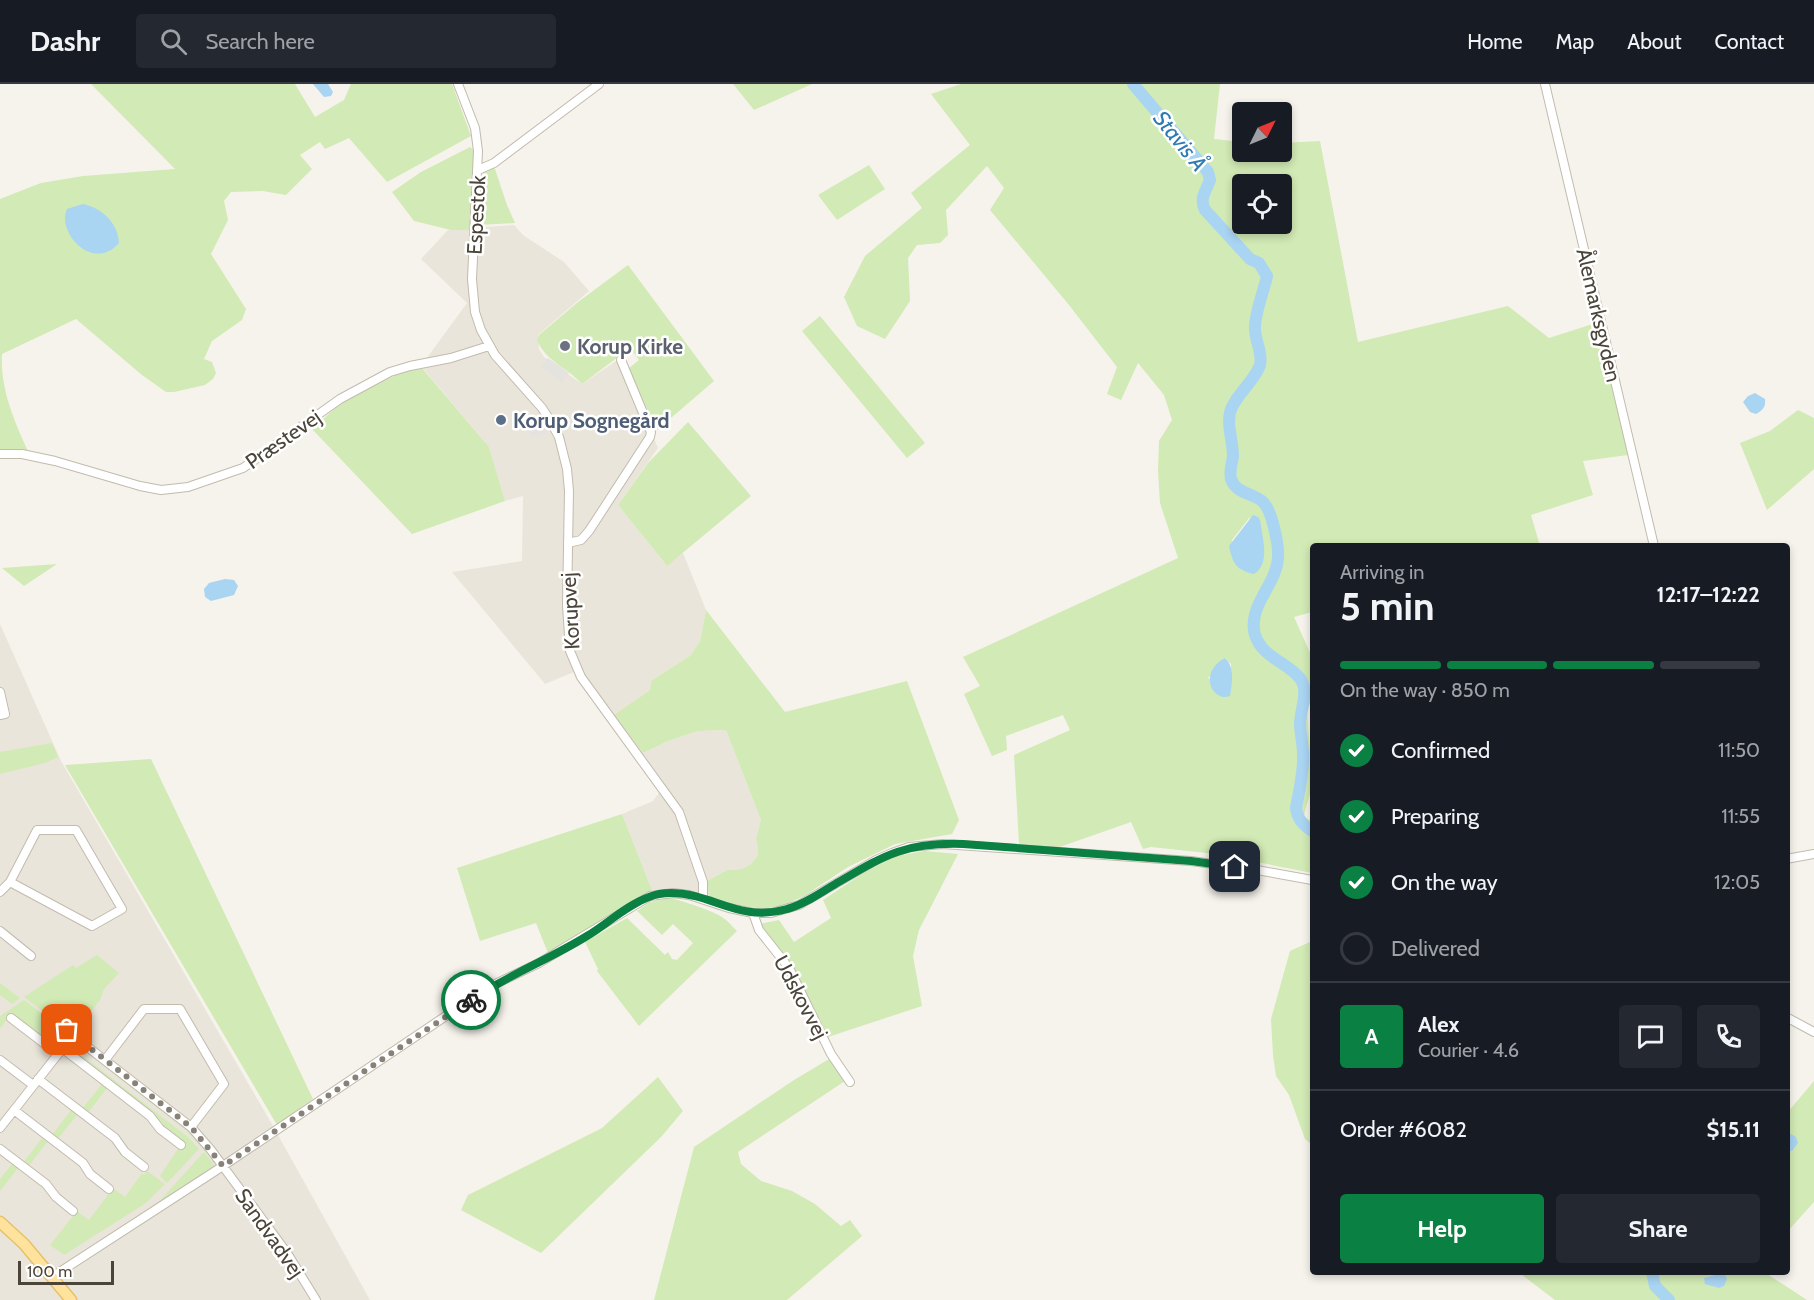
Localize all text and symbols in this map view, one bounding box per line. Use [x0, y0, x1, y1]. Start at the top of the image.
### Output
search box [136, 14, 556, 68]
text: Dashr [30, 24, 100, 58]
icon: search [157, 25, 190, 58]
text: Search here [205, 28, 315, 55]
text: Home [1467, 29, 1523, 54]
text: Map [1556, 29, 1594, 54]
text: About [1627, 29, 1681, 54]
text: Contact [1714, 29, 1784, 54]
north arrow [1232, 102, 1292, 162]
map controls [1232, 102, 1292, 234]
water label: Stavis Å [1148, 105, 1213, 177]
street label: Espestok [461, 174, 491, 255]
button: locate [1232, 174, 1292, 234]
street label: Ålemarksgyden [1571, 245, 1628, 384]
place label: Korup Kirke [577, 334, 683, 359]
marker: Korup Kirke [558, 339, 572, 353]
street label: Præstevej [240, 404, 326, 475]
place label: Korup Sognegård [513, 408, 669, 433]
marker: Korup Sognegård [494, 413, 508, 427]
text: Arriving in [1340, 560, 1424, 584]
street label: Korupvej [555, 572, 586, 650]
text: 12:17–12:22 [1657, 581, 1760, 608]
text: 5 min [1340, 582, 1435, 630]
text: On the way · 850 m [1340, 678, 1510, 702]
icon: check [1340, 734, 1373, 767]
text: Confirmed [1391, 737, 1490, 764]
text: 11:50 [1718, 738, 1760, 762]
icon: check [1340, 800, 1373, 833]
text: Preparing [1391, 803, 1479, 830]
text: 11:55 [1721, 804, 1760, 828]
pin [1209, 841, 1260, 892]
icon: home [1218, 850, 1251, 883]
icon: check [1340, 866, 1373, 899]
text: On the way [1391, 869, 1498, 896]
text: 12:05 [1714, 870, 1760, 894]
text: Delivered [1391, 935, 1480, 962]
street label: Udskovvej [768, 951, 833, 1044]
courier [441, 970, 501, 1030]
icon: bike [455, 984, 488, 1017]
pin [41, 1004, 92, 1055]
button: chat [1619, 1005, 1682, 1068]
button: phone [1697, 1005, 1760, 1068]
text: Alex [1418, 1011, 1459, 1038]
icon: bag [50, 1013, 83, 1046]
text: A [1365, 1023, 1378, 1050]
text: Courier · 4.6 [1418, 1038, 1519, 1062]
text: Order #6082 [1340, 1116, 1467, 1143]
text: $15.11 [1707, 1116, 1760, 1143]
street label: Sandvadvej [229, 1184, 310, 1283]
button: Help [1340, 1194, 1544, 1263]
button: Share [1556, 1194, 1760, 1263]
scale bar [18, 1258, 114, 1286]
text: 100 m [27, 1262, 72, 1281]

